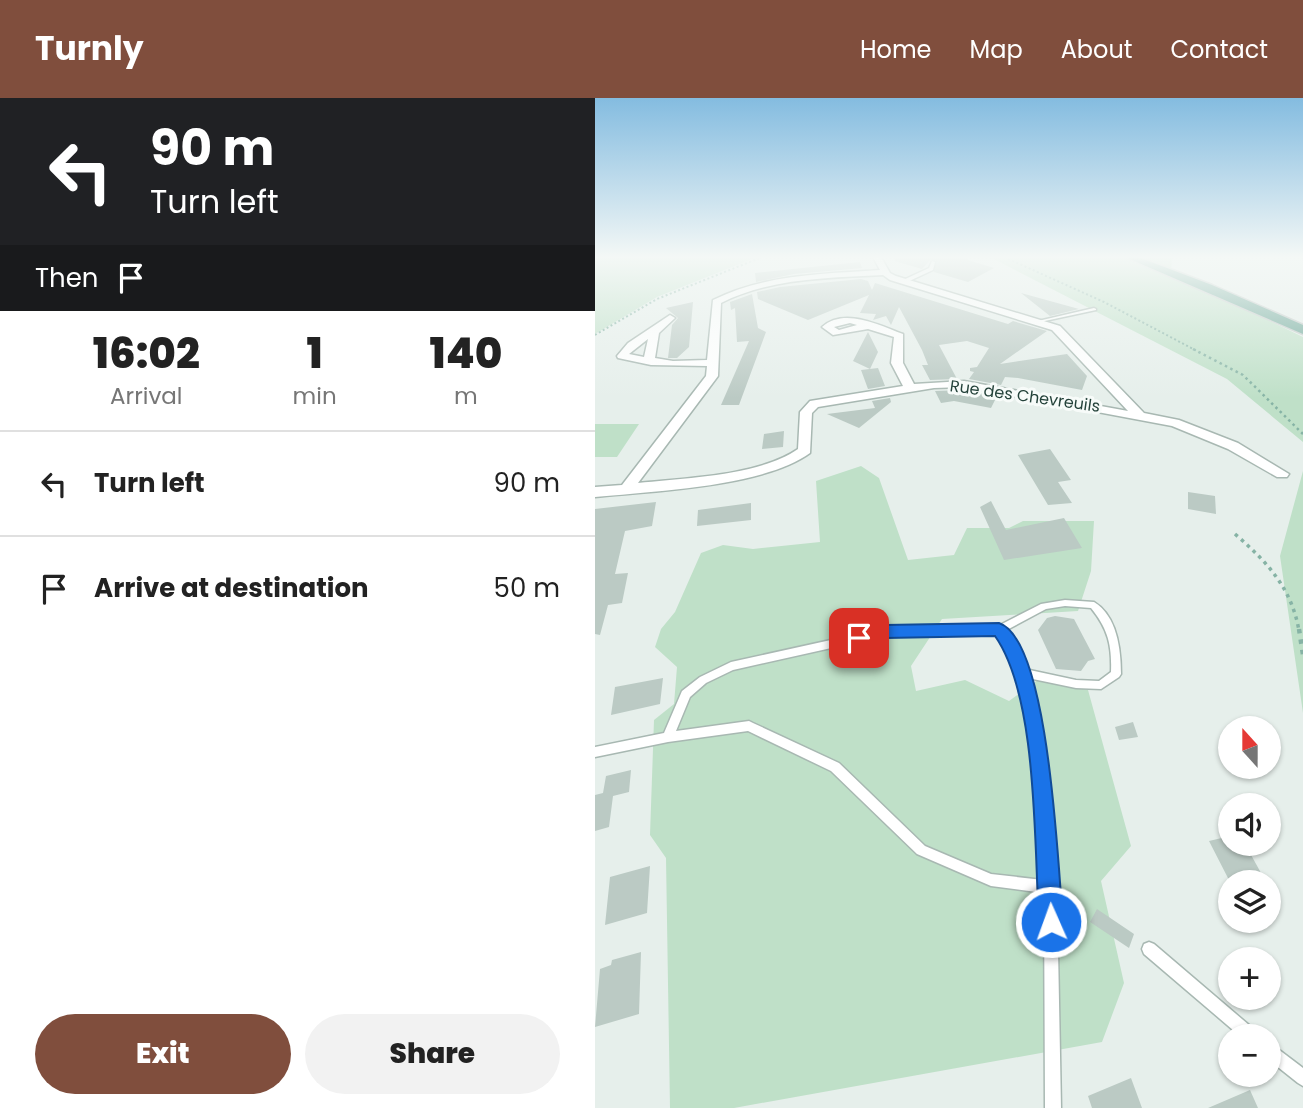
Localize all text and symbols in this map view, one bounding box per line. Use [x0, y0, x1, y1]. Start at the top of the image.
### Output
text: Turnly [35, 25, 144, 72]
text: Home [860, 33, 932, 66]
text: Map [970, 33, 1023, 66]
text: About [1061, 33, 1132, 66]
text: Contact [1170, 33, 1268, 66]
text: 90 m [150, 114, 274, 182]
icon: left [35, 126, 126, 217]
text: Turn left [150, 179, 279, 224]
icon: arrive [112, 259, 150, 297]
text: Then [35, 260, 98, 296]
text: 16:02 [93, 324, 200, 383]
text: 1 [306, 324, 323, 383]
text: 140 [429, 324, 502, 383]
street label: Rue des Chevreuils [948, 374, 1102, 418]
text: Arrival [110, 380, 183, 412]
text: min [293, 380, 337, 412]
text: m [454, 380, 478, 412]
icon: left [35, 465, 73, 503]
text: Turn left [94, 465, 205, 501]
text: 90 m [494, 465, 560, 501]
icon: arrive [35, 570, 73, 608]
text: Arrive at destination [94, 570, 369, 606]
text: 50 m [494, 570, 560, 606]
pin [829, 608, 889, 668]
icon: arrive [840, 619, 878, 657]
north arrow [1218, 716, 1281, 779]
map controls [1218, 716, 1281, 1087]
button: sound [1218, 793, 1281, 856]
button: layers [1218, 870, 1281, 933]
position arrow [1014, 885, 1088, 959]
button: + [1218, 947, 1281, 1010]
button: Exit [35, 1014, 291, 1094]
button: Share [305, 1014, 560, 1094]
button: − [1218, 1024, 1281, 1087]

